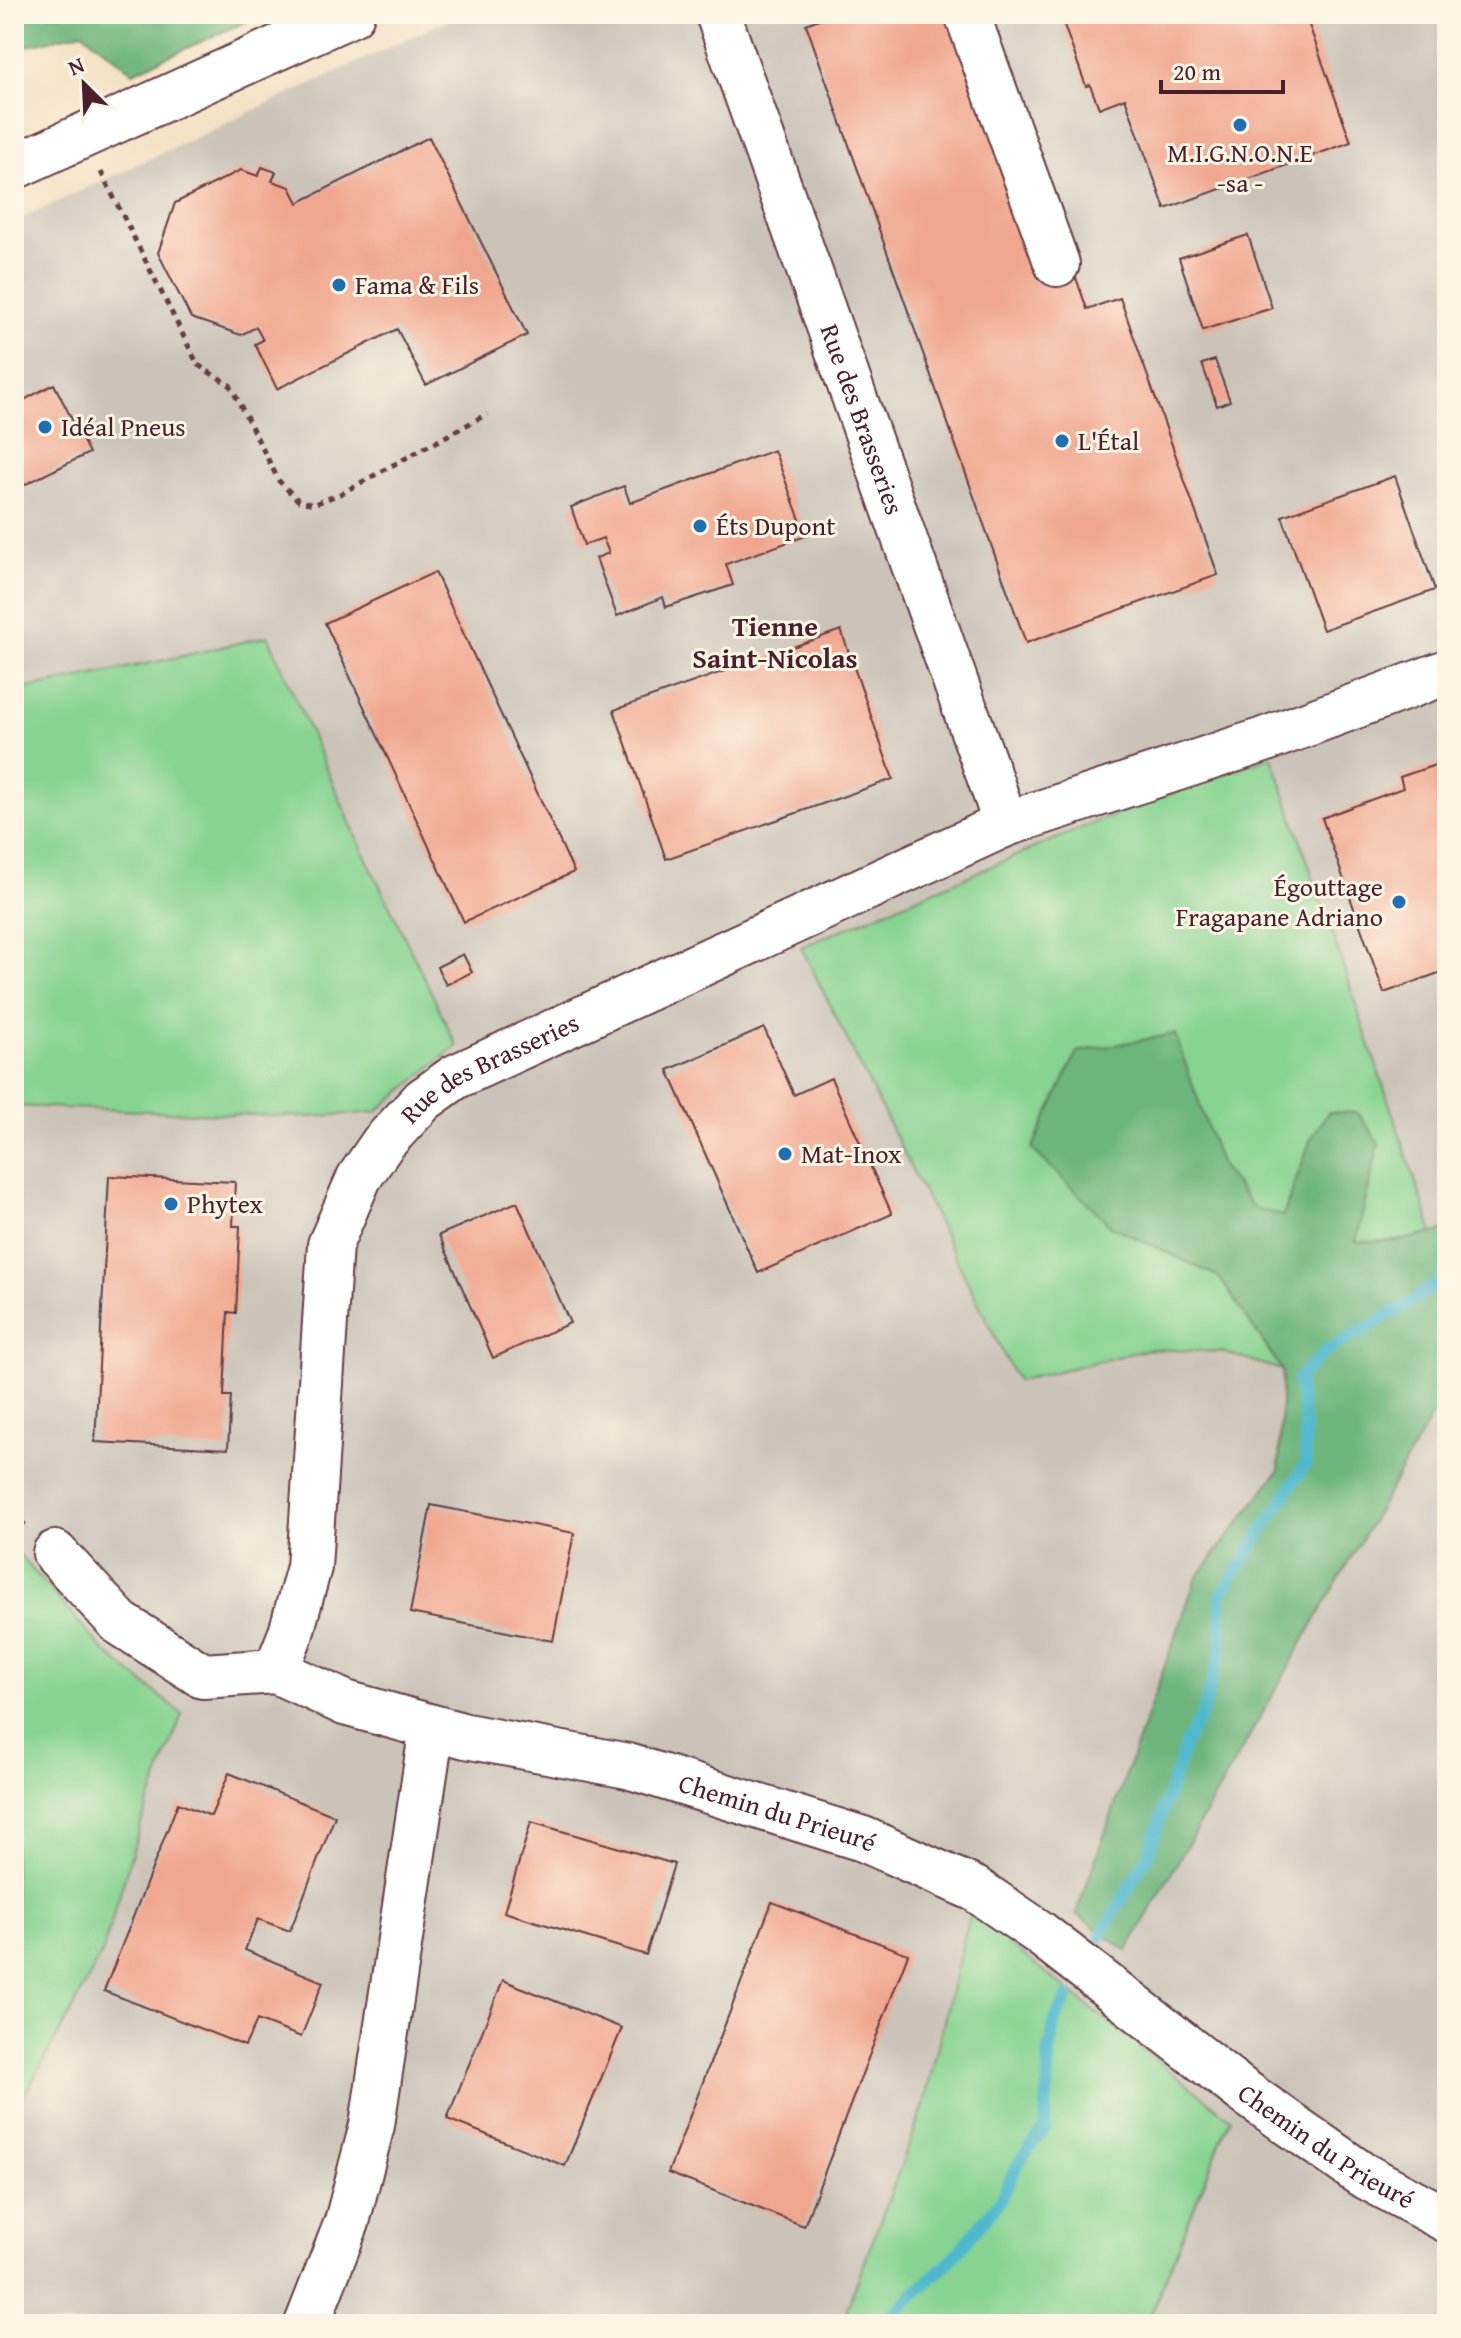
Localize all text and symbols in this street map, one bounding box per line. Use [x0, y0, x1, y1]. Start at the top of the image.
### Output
north arrow [44, 44, 124, 124]
scale bar [1161, 44, 1283, 94]
text: N [63, 48, 89, 83]
text: 20 m [1173, 54, 1221, 89]
marker: M.I.G.N.O.N.E -sa - [1231, 116, 1249, 134]
place label: M.I.G.N.O.N.E -sa - [1167, 133, 1313, 202]
place label: Fama & Fils [355, 265, 479, 304]
marker: Fama & Fils [330, 276, 348, 294]
street label: Rue des Brasseries [811, 318, 914, 520]
place label: Idéal Pneus [61, 407, 186, 446]
marker: Idéal Pneus [36, 418, 54, 436]
place label: L'Étal [1078, 421, 1139, 460]
marker: L'Étal [1053, 432, 1071, 450]
place label: Éts Dupont [716, 506, 835, 545]
marker: Éts Dupont [691, 517, 709, 535]
district label: Tienne Saint-Nicolas [692, 605, 858, 678]
place label: Égouttage Fragapane Adriano [1176, 867, 1383, 936]
marker: Égouttage Fragapane Adriano [1390, 893, 1408, 911]
street label: Rue des Brasseries [391, 1003, 585, 1132]
place label: Mat-Inox [801, 1134, 902, 1173]
marker: Mat-Inox [776, 1145, 794, 1163]
place label: Phytex [187, 1184, 264, 1223]
marker: Phytex [162, 1195, 180, 1213]
street label: Chemin du Prieuré [674, 1763, 883, 1862]
street label: Chemin du Prieuré [1230, 2073, 1422, 2218]

